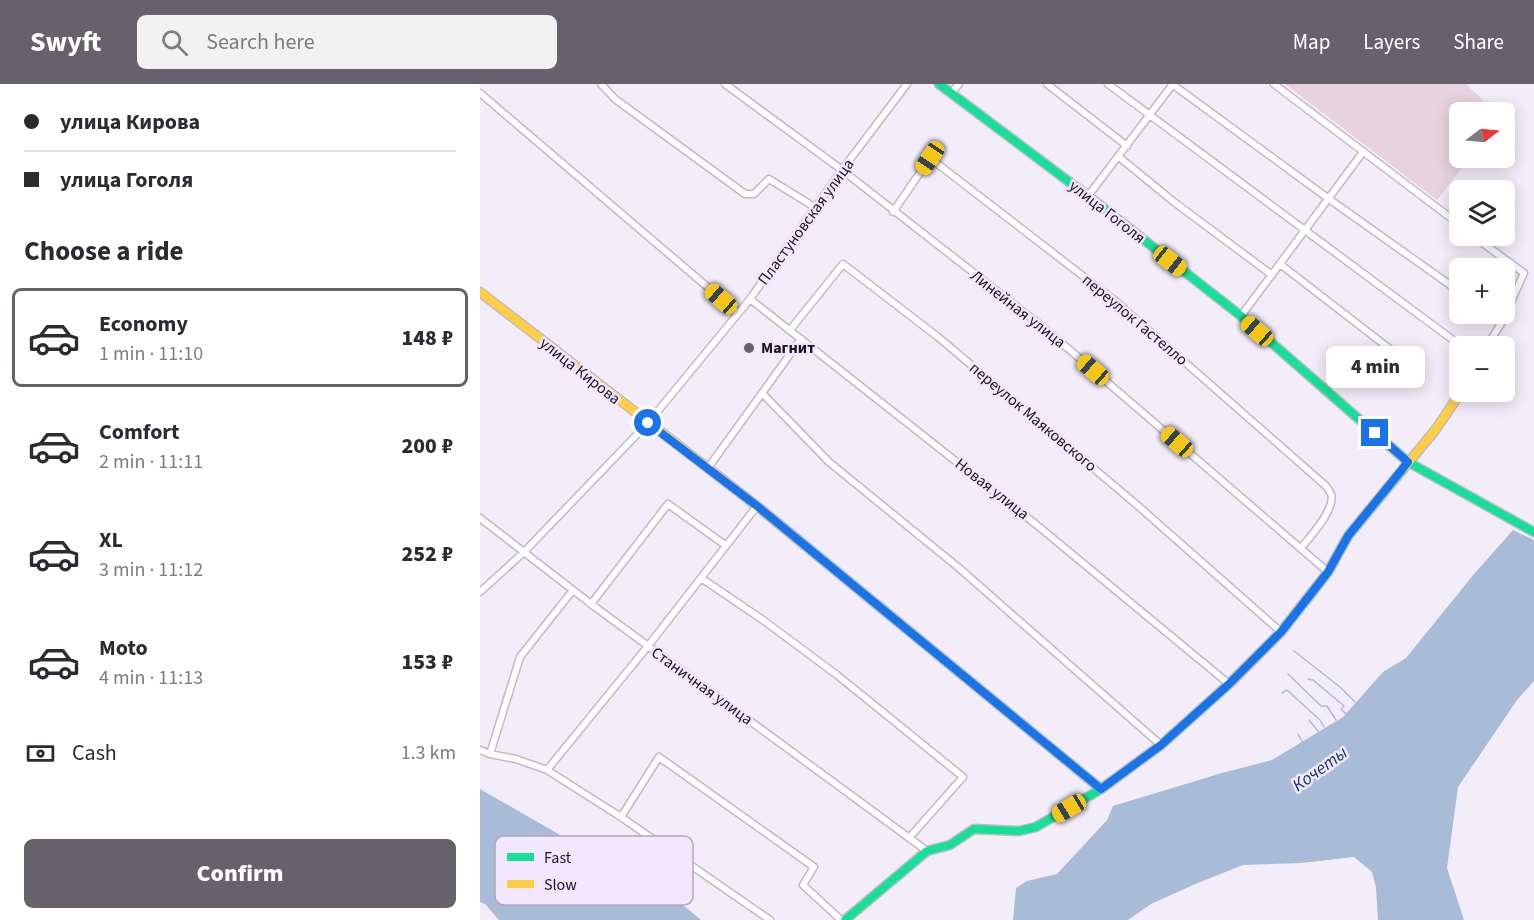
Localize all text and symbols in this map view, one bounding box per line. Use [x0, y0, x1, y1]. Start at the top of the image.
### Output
search box [137, 15, 557, 69]
text: Swyft [30, 22, 101, 62]
icon: search [158, 26, 191, 59]
text: Search here [206, 26, 315, 58]
text: Map [1293, 27, 1330, 57]
text: Layers [1363, 27, 1420, 57]
text: Share [1453, 27, 1504, 57]
north arrow [1449, 102, 1515, 168]
map controls [1449, 102, 1515, 402]
text: улица Кирова [60, 106, 200, 138]
car [912, 138, 948, 178]
street label: Пластуновская улица [753, 154, 859, 290]
text: улица Гоголя [60, 164, 193, 196]
street label: улица Гоголя [1064, 175, 1150, 249]
button: layers [1449, 180, 1515, 246]
text: Choose a ride [24, 232, 184, 271]
car [1150, 243, 1190, 279]
button: + [1449, 258, 1515, 324]
street label: Линейная улица [966, 265, 1070, 353]
street label: переулок Гастелло [1077, 269, 1193, 371]
car [702, 280, 740, 318]
text: Economy [99, 308, 188, 340]
icon: car [27, 311, 81, 365]
car [1238, 312, 1276, 350]
text: 148 ₽ [402, 322, 453, 354]
street label: улица Кирова [535, 332, 625, 410]
button: − [1449, 336, 1515, 402]
place label: Магнит [761, 337, 815, 359]
text: 1 min · 11:10 [99, 340, 203, 368]
marker: Магнит [742, 341, 756, 355]
callout: 4 min [1326, 346, 1424, 388]
car [1074, 351, 1112, 389]
text: 4 min [1351, 353, 1400, 381]
street label: переулок Маяковского [965, 357, 1101, 477]
route start [634, 409, 661, 436]
text: Comfort [99, 416, 180, 448]
icon: car [27, 419, 81, 473]
route end [1361, 419, 1388, 446]
car [1158, 423, 1196, 461]
text: 200 ₽ [402, 430, 453, 462]
text: 2 min · 11:11 [99, 448, 203, 476]
street label: Новая улица [950, 453, 1034, 525]
text: XL [99, 524, 123, 556]
icon: car [27, 527, 81, 581]
text: 252 ₽ [402, 538, 453, 570]
text: 3 min · 11:12 [99, 556, 203, 584]
text: Moto [99, 632, 148, 664]
icon: car [27, 635, 81, 689]
street label: Станичная улица [647, 642, 757, 730]
text: 153 ₽ [402, 646, 453, 678]
text: 4 min · 11:13 [99, 664, 203, 692]
icon: cash [24, 737, 57, 770]
text: Cash [72, 737, 117, 769]
text: 1.3 km [401, 739, 456, 767]
water label: Кочеты [1287, 740, 1353, 798]
car [1049, 791, 1089, 825]
legend [495, 836, 693, 905]
button: Confirm [24, 839, 456, 908]
text: Fast [544, 847, 572, 869]
text: Slow [544, 874, 577, 896]

